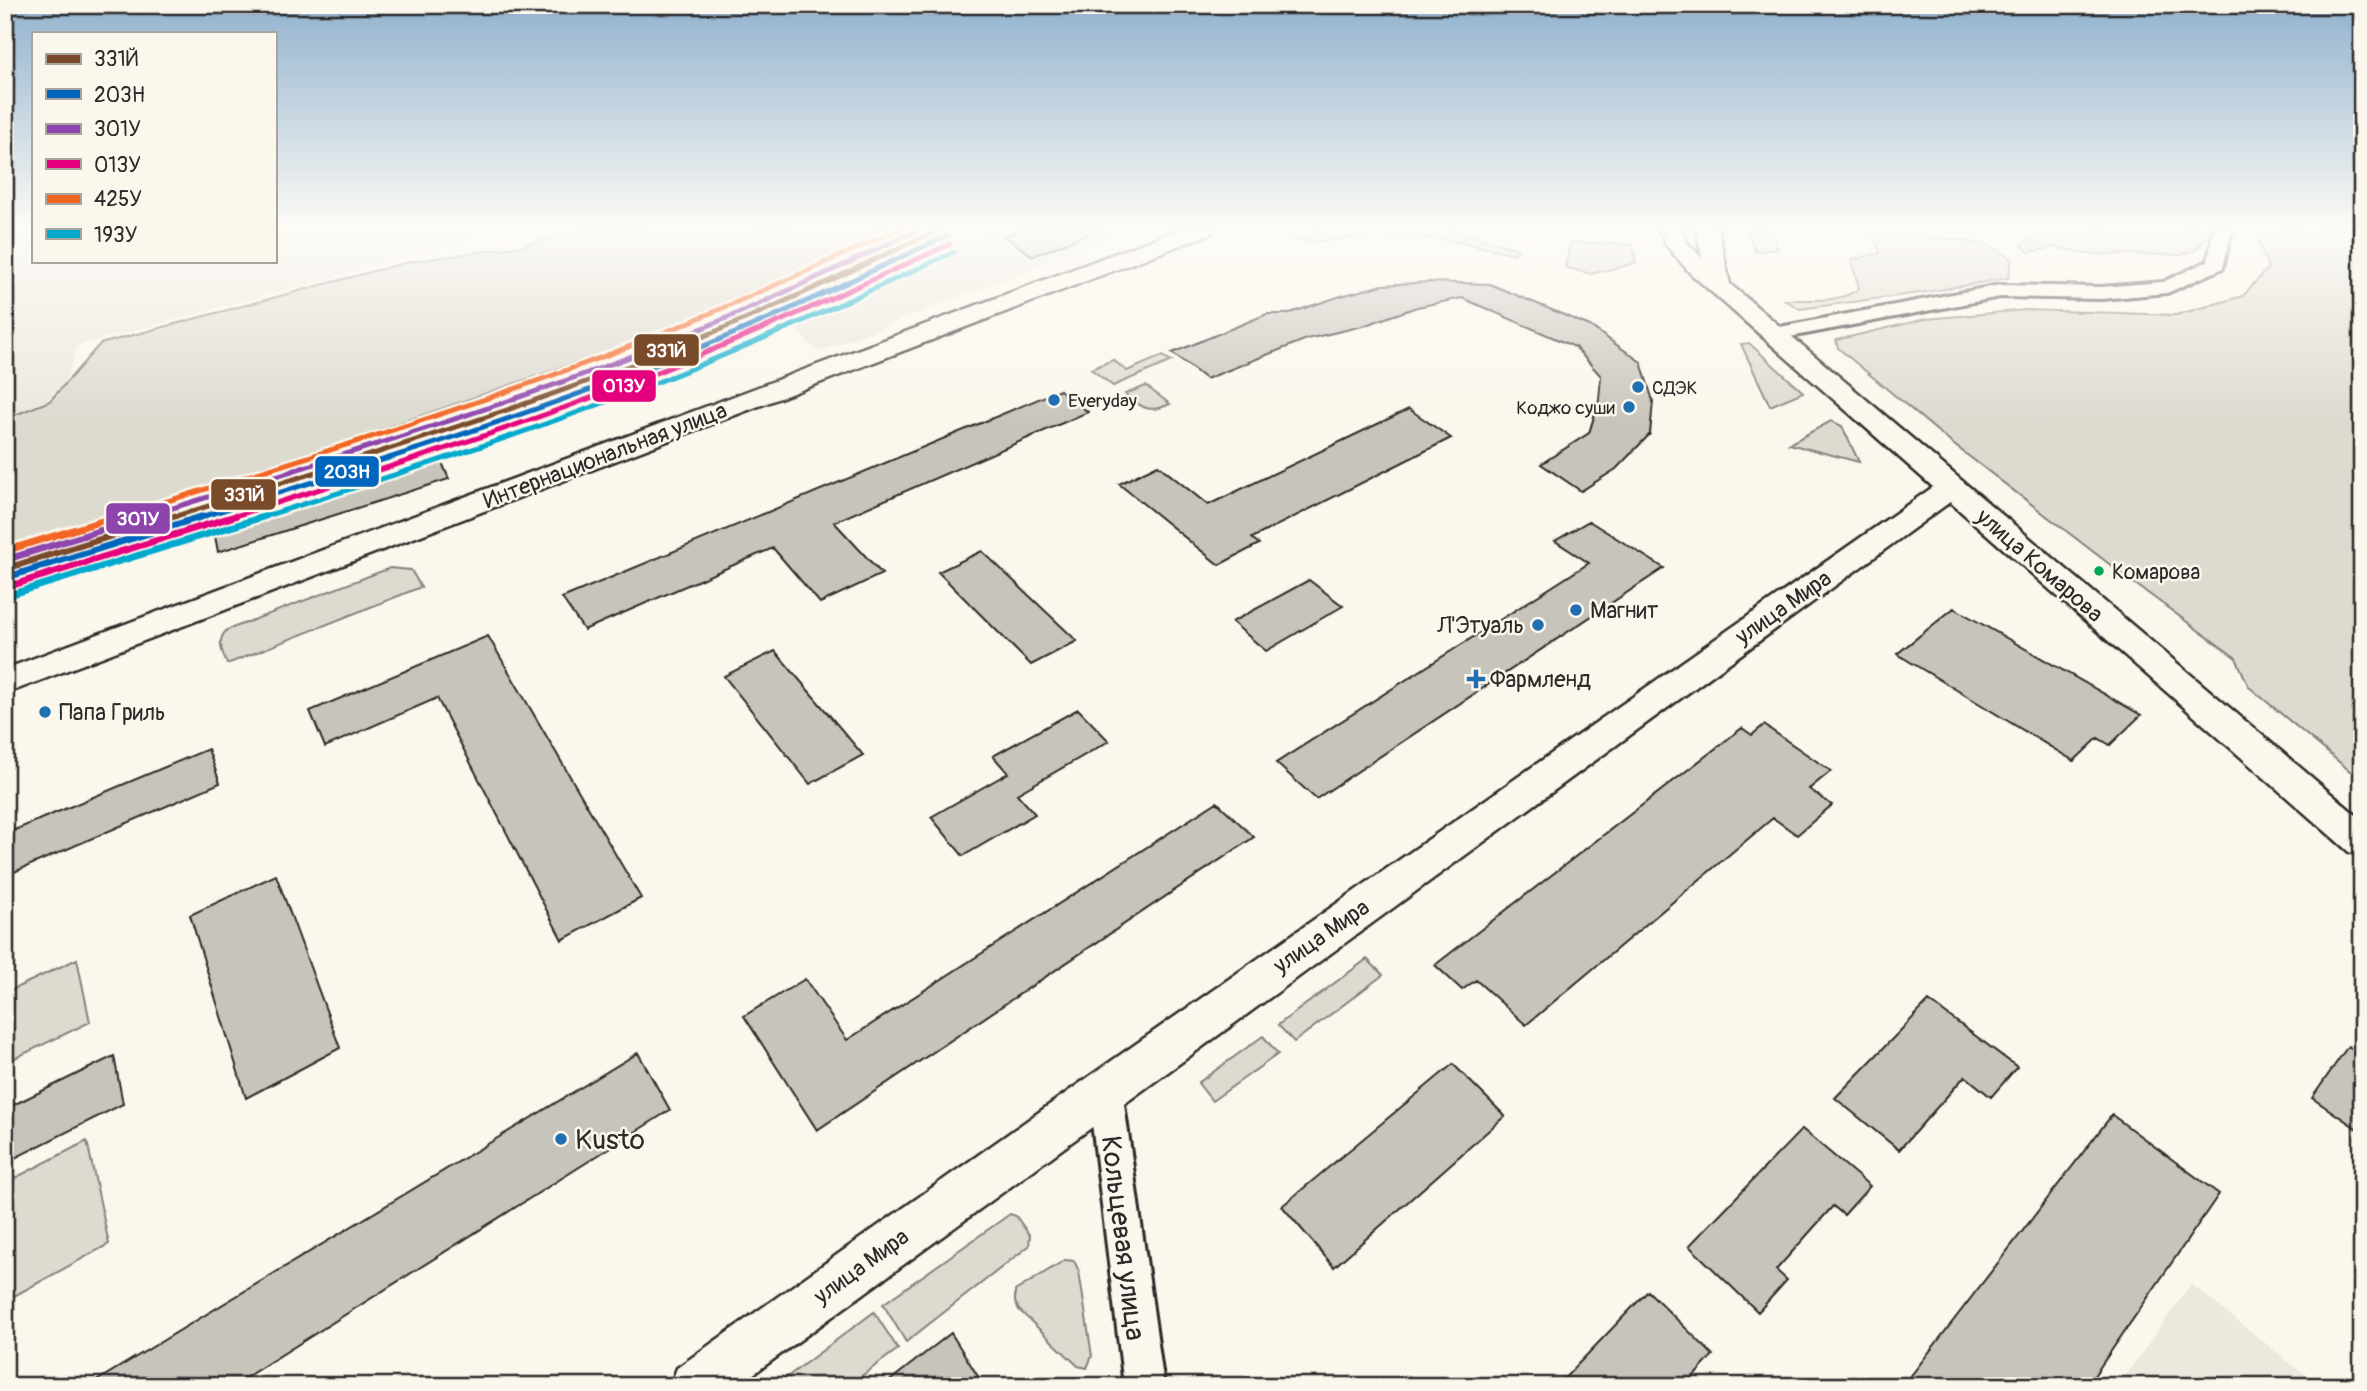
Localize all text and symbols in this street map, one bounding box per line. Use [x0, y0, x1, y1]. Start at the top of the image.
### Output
legend [32, 32, 276, 262]
text: 331Й [94, 46, 138, 73]
text: 203Н [94, 82, 145, 109]
text: 301У [94, 116, 141, 143]
text: 013У [94, 152, 141, 179]
text: 425У [94, 186, 142, 213]
text: 193У [94, 222, 138, 249]
line badge: 331Й [633, 333, 700, 367]
text: 331Й [646, 339, 687, 363]
line badge: 013У [591, 369, 657, 403]
text: 013У [603, 374, 646, 398]
place label: СДЭК [1652, 376, 1697, 400]
marker: СДЭК [1630, 379, 1646, 395]
place label: Everyday [1068, 389, 1137, 413]
marker: Everyday [1046, 392, 1062, 408]
street label: Интернациональная улица [479, 396, 731, 515]
place label: Коджо суши [1516, 396, 1616, 420]
marker: Коджо суши [1621, 399, 1637, 415]
line badge: 203Н [314, 455, 380, 488]
text: 203Н [324, 460, 370, 484]
line badge: 331Й [210, 478, 277, 511]
text: 331Й [224, 483, 265, 507]
line badge: 301У [105, 502, 171, 535]
street label: улица Комарова [1969, 502, 2109, 628]
text: 301У [117, 507, 160, 531]
place label: Комарова [2112, 559, 2200, 586]
street label: улица Мира [1729, 564, 1837, 652]
marker: Комарова [2092, 564, 2106, 578]
place label: Магнит [1590, 596, 1659, 625]
marker: Магнит [1568, 602, 1584, 618]
place label: Л'Этуаль [1436, 611, 1524, 640]
marker: Л'Этуаль [1530, 617, 1546, 633]
place label: Фармленд [1490, 665, 1591, 694]
marker: Фармленд [1468, 671, 1484, 687]
place label: Папа Гриль [59, 698, 166, 727]
marker: Папа Гриль [37, 704, 53, 720]
street label: улица Мира [1267, 893, 1375, 981]
place label: Kusto [575, 1123, 645, 1158]
marker: Kusto [553, 1131, 569, 1147]
street label: Кольцевая улица [1093, 1134, 1152, 1342]
street label: улица Мира [807, 1222, 915, 1311]

